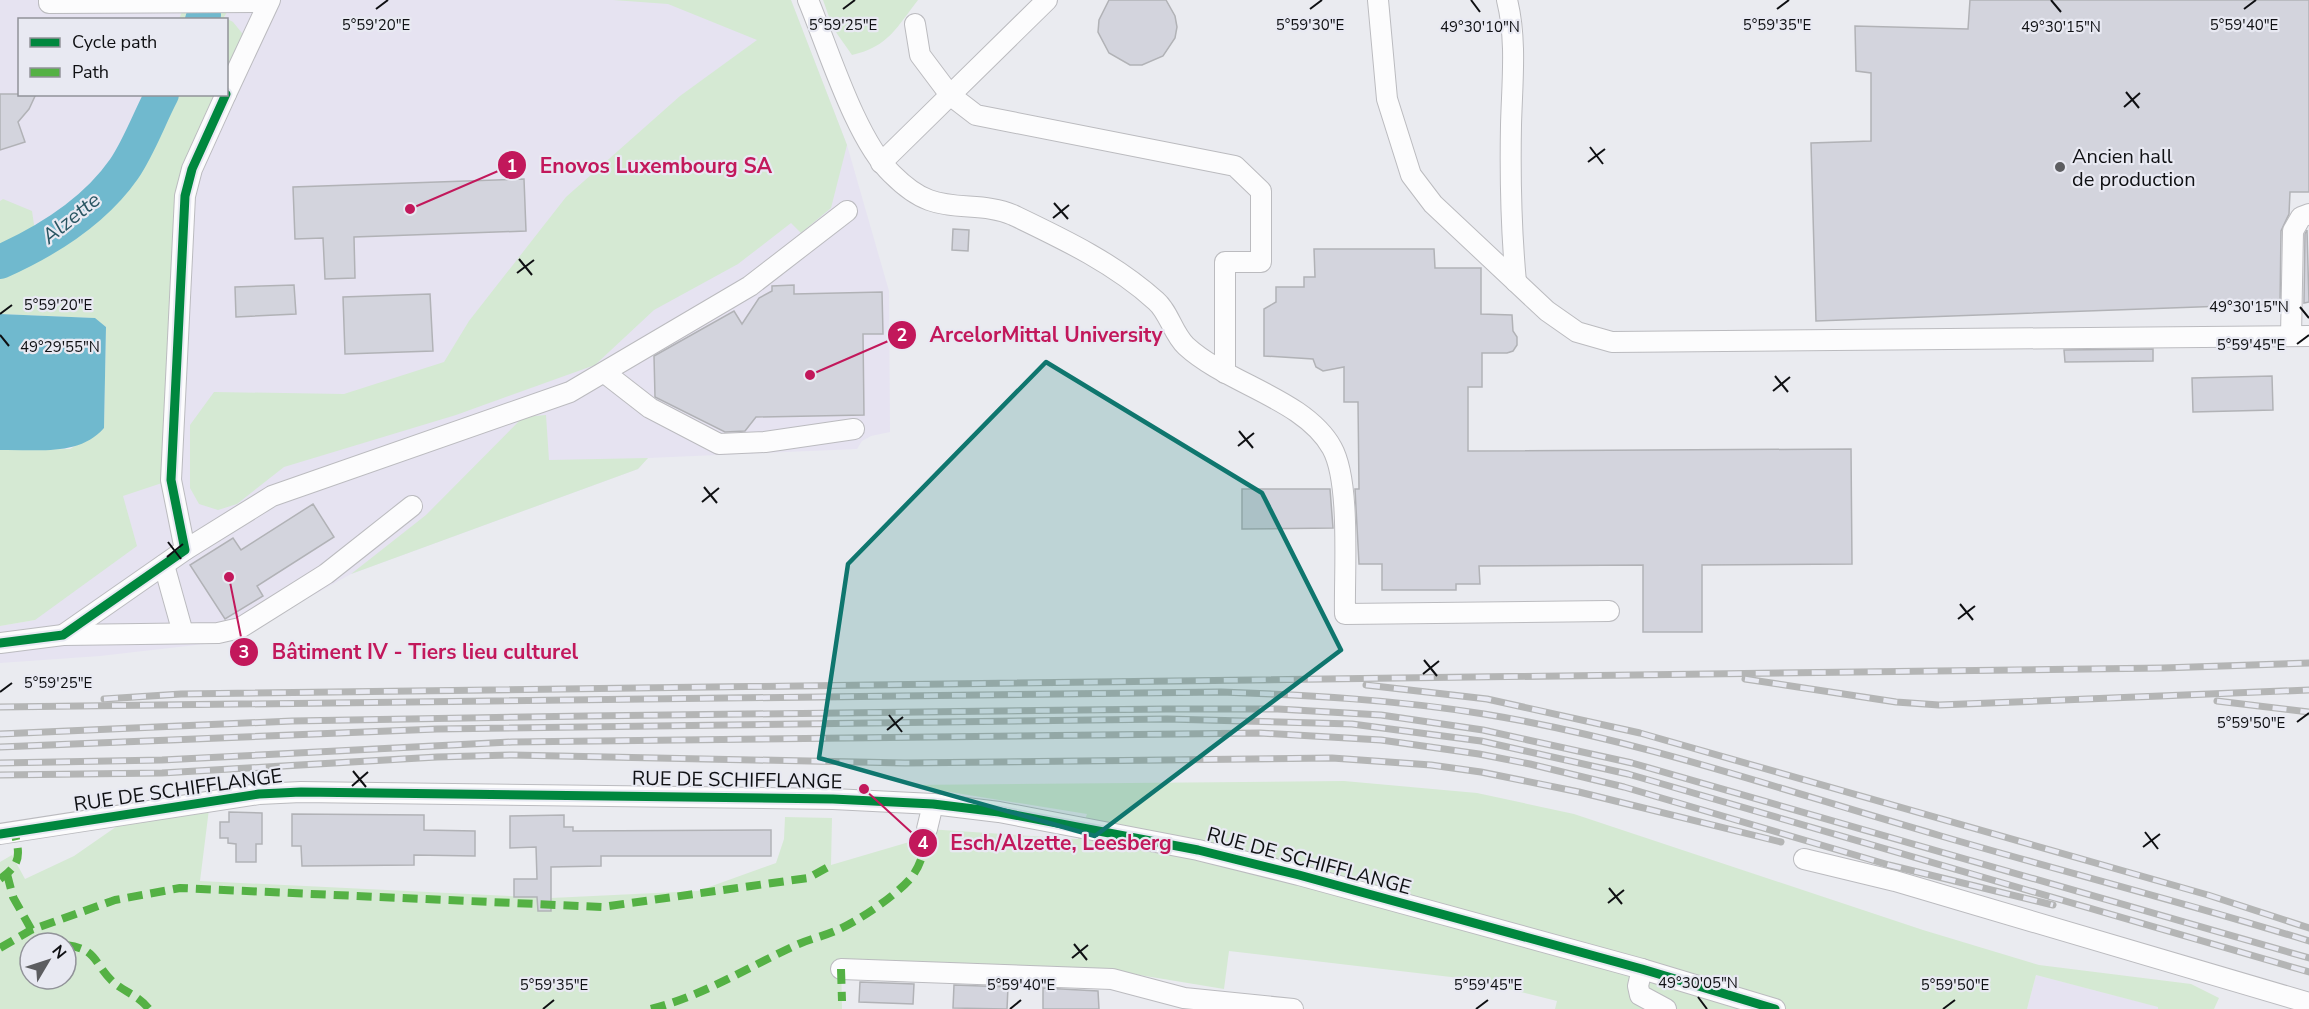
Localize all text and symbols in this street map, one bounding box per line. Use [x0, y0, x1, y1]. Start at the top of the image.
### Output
text: 5°59'20"E [342, 15, 410, 35]
text: 5°59'25"E [809, 15, 877, 35]
text: 5°59'30"E [1276, 15, 1344, 35]
text: 5°59'35"E [1743, 15, 1811, 35]
text: 5°59'40"E [2210, 15, 2278, 35]
text: 49°30'10"N [1440, 17, 1520, 37]
text: 49°30'15"N [2021, 17, 2101, 37]
legend [18, 18, 228, 96]
text: Cycle path [72, 30, 157, 54]
text: Path [72, 60, 109, 84]
place label: Ancien hall de production [2072, 143, 2196, 193]
callout: Enovos Luxembourg SA [497, 146, 784, 185]
text: Enovos Luxembourg SA [540, 152, 773, 180]
text: 1 [507, 154, 517, 178]
marker: Ancien hall de production [2053, 160, 2067, 174]
water label: Alzette [35, 186, 106, 251]
text: 5°59'20"E [24, 295, 92, 315]
text: 49°30'15"N [2209, 297, 2289, 317]
callout: ArcelorMittal University [887, 315, 1174, 354]
text: ArcelorMittal University [929, 321, 1163, 349]
text: 2 [897, 323, 907, 347]
text: 5°59'45"E [2217, 335, 2285, 355]
text: 49°29'55"N [20, 337, 100, 357]
callout: Bâtiment IV - Tiers lieu culturel [229, 632, 590, 671]
text: Bâtiment IV - Tiers lieu culturel [272, 638, 579, 666]
text: 3 [239, 640, 249, 664]
text: 5°59'25"E [24, 673, 92, 693]
text: 5°59'50"E [2217, 713, 2285, 733]
street label: RUE DE SCHIFFLANGE [72, 762, 284, 818]
street label: RUE DE SCHIFFLANGE [632, 765, 842, 795]
street label: RUE DE SCHIFFLANGE [1204, 821, 1414, 901]
callout: Esch/Alzette, Leesberg [908, 824, 1184, 863]
text: Esch/Alzette, Leesberg [950, 829, 1172, 857]
text: 4 [918, 831, 929, 855]
north arrow [18, 931, 78, 991]
text: N [47, 941, 71, 964]
text: 49°30'05"N [1658, 973, 1738, 993]
text: 5°59'35"E [520, 975, 588, 995]
text: 5°59'40"E [987, 975, 1055, 995]
text: 5°59'45"E [1454, 975, 1522, 995]
text: 5°59'50"E [1921, 975, 1989, 995]

